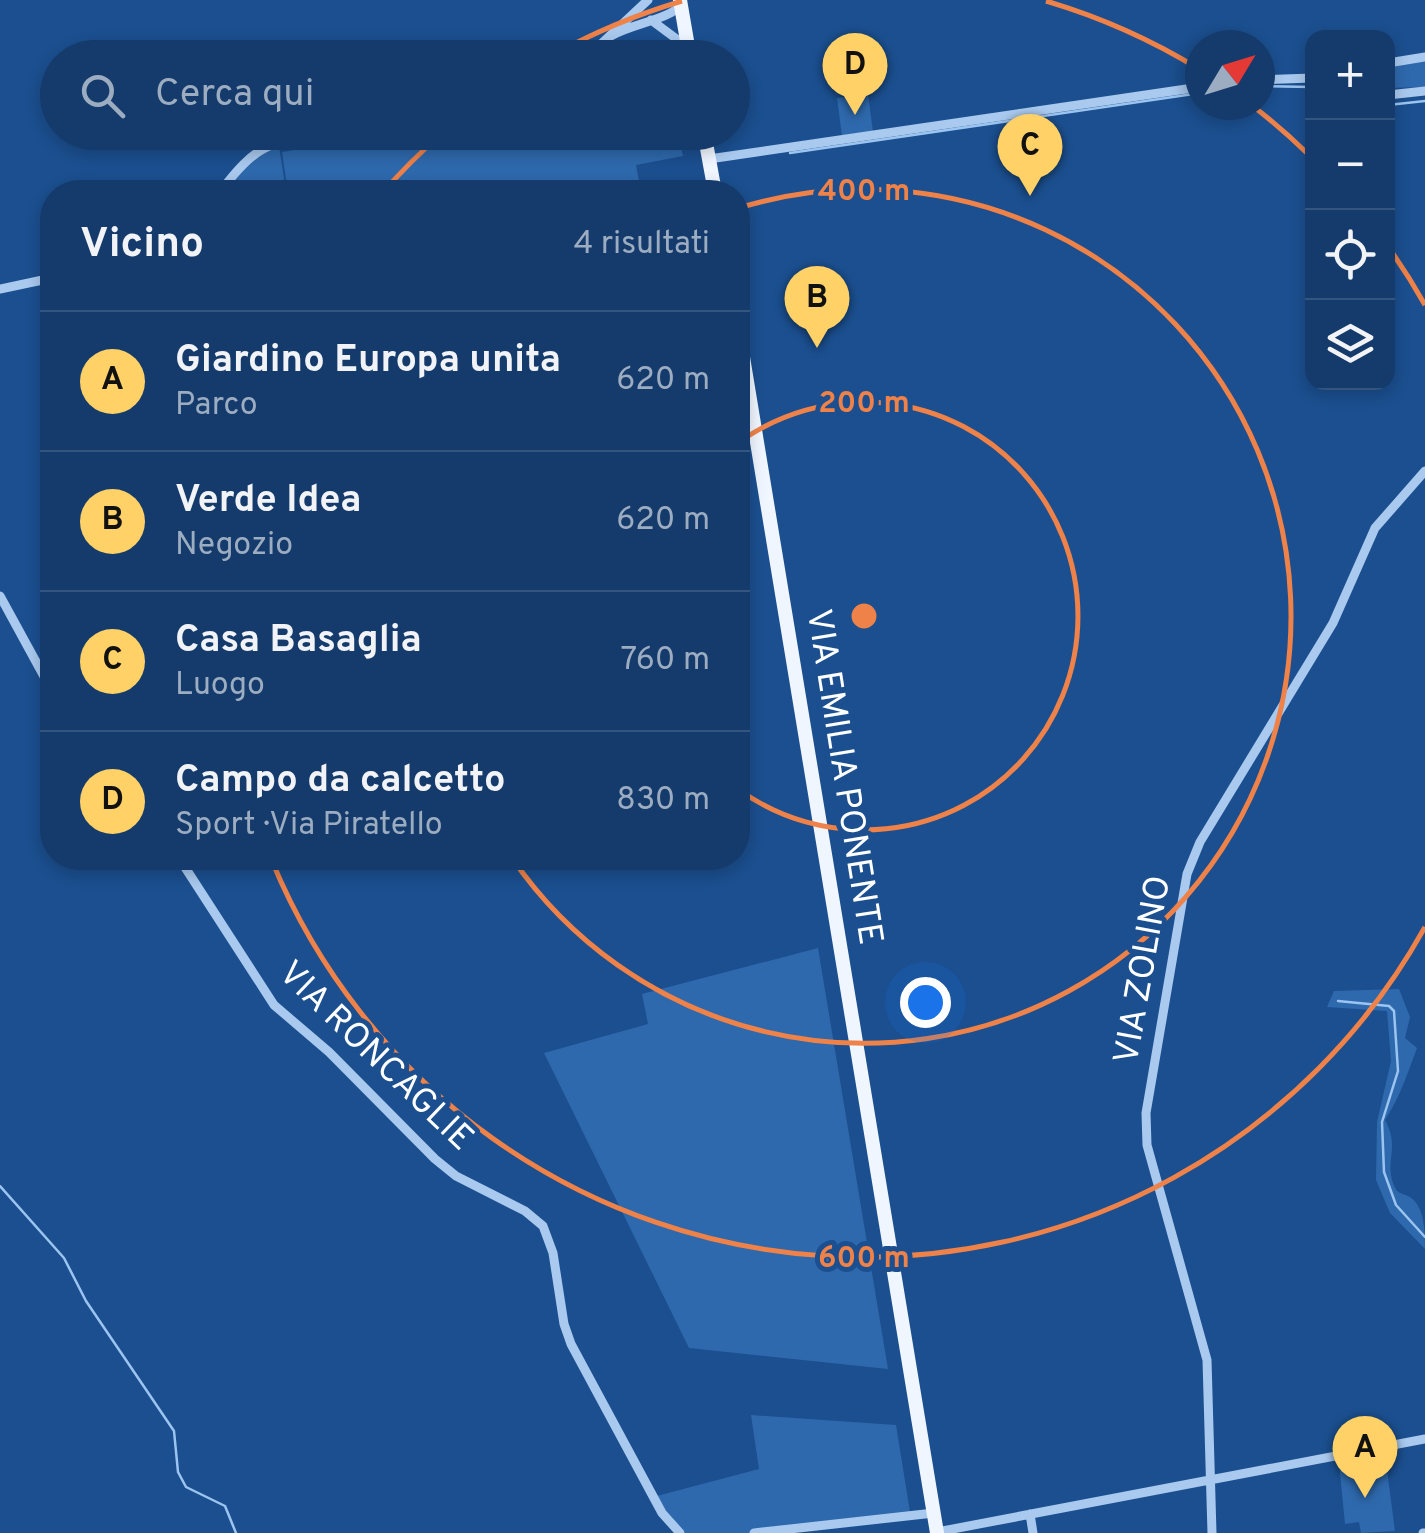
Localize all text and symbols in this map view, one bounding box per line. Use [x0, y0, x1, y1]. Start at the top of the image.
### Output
north arrow [1185, 30, 1275, 120]
map controls [1305, 30, 1395, 390]
button: + [1305, 30, 1395, 120]
pin: D [822, 32, 888, 115]
search box [40, 40, 750, 150]
icon: search [75, 68, 130, 123]
text: Cerca qui [155, 71, 314, 120]
pin: C [998, 114, 1062, 196]
button: − [1305, 120, 1395, 210]
text: 400 m [818, 174, 910, 211]
button: locate [1305, 210, 1395, 300]
text: Vicino [80, 219, 204, 272]
text: 4 risultati [573, 225, 710, 265]
pin: B [784, 266, 850, 348]
button: layers [1305, 300, 1395, 390]
text: Giardino Europa unita [175, 337, 561, 386]
text: A [101, 361, 124, 401]
text: 620 m [616, 361, 710, 401]
text: Parco [175, 386, 258, 426]
text: 200 m [818, 386, 910, 423]
text: Verde Idea [175, 477, 361, 526]
text: B [101, 501, 124, 541]
text: 620 m [616, 501, 710, 541]
text: Negozio [175, 526, 293, 566]
centre of rings [846, 598, 882, 634]
street label: VIA EMILIA PONENTE [795, 606, 891, 948]
text: Casa Basaglia [175, 617, 422, 666]
text: C [102, 641, 123, 681]
text: 760 m [621, 641, 710, 681]
text: Luogo [175, 666, 265, 706]
text: Campo da calcetto [175, 757, 505, 806]
text: D [101, 781, 124, 821]
text: 830 m [616, 781, 710, 821]
text: Sport · Via Piratello [175, 806, 443, 846]
street label: VIA ZOLINO [1106, 872, 1182, 1068]
street label: VIA RONCAGLIE [268, 953, 482, 1161]
your location [900, 977, 951, 1028]
text: 600 m [818, 1241, 910, 1278]
pin: A [1332, 1416, 1398, 1498]

